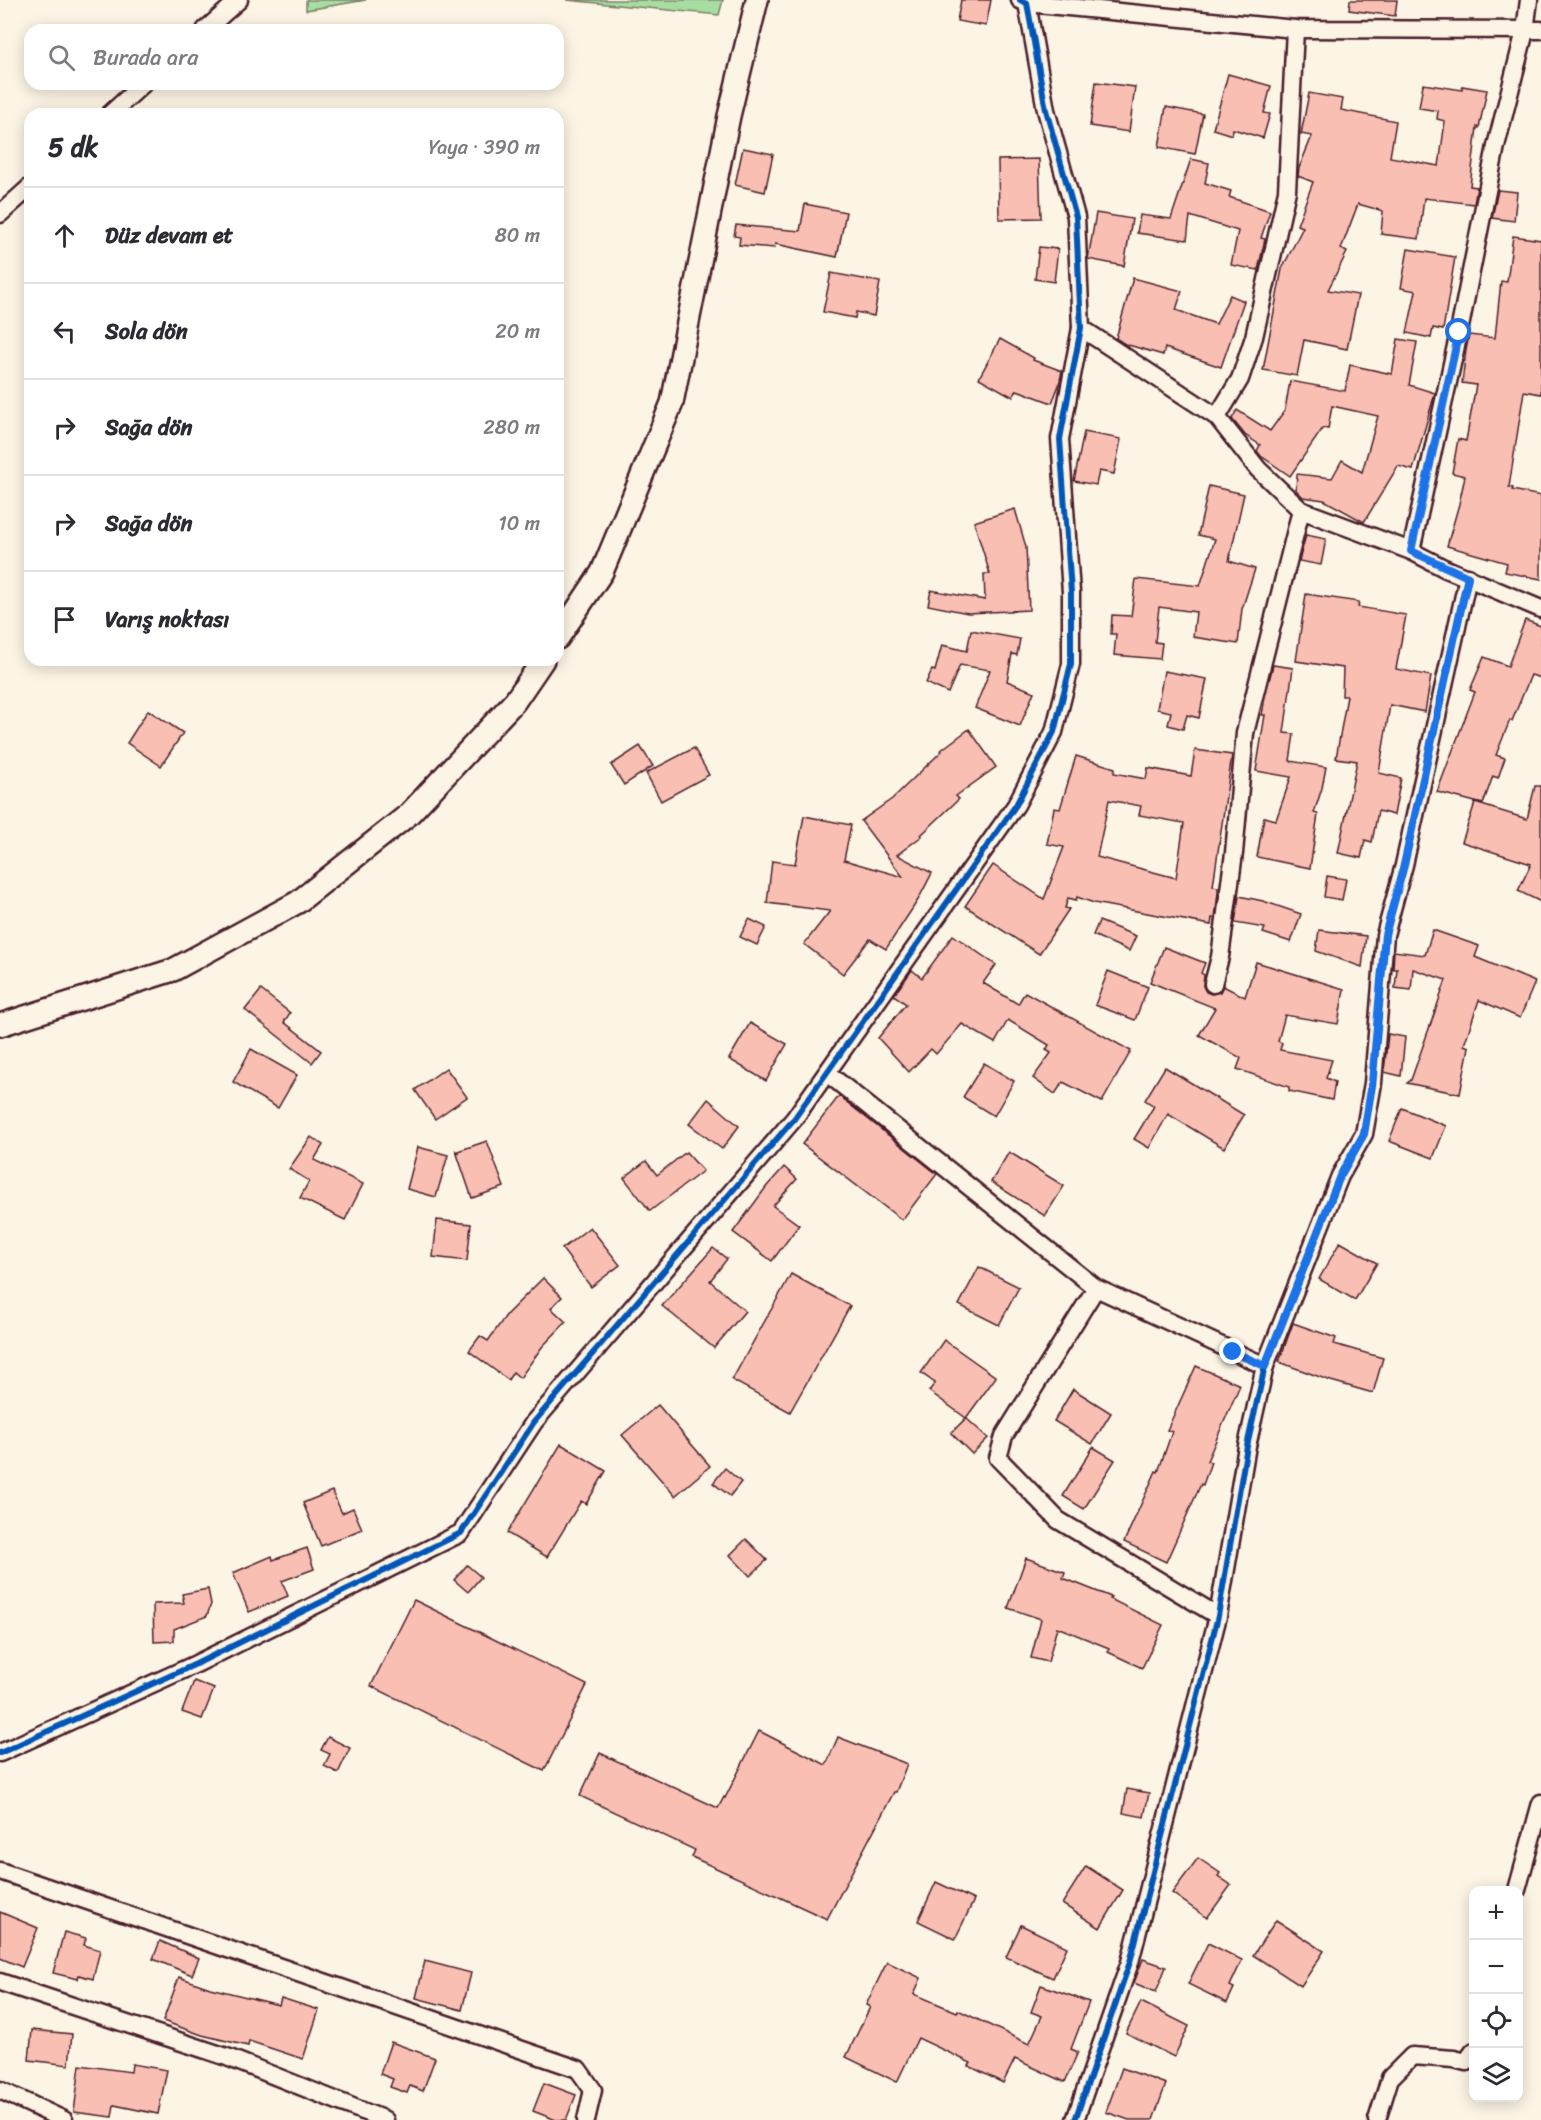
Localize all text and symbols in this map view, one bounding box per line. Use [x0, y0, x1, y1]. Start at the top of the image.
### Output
search box [24, 24, 564, 90]
text: Burada ara [93, 38, 198, 77]
icon: search [45, 41, 78, 74]
text: 5 dk [48, 124, 98, 170]
text: Yaya · 390 m [428, 130, 540, 165]
text: Düz devam et [105, 216, 233, 255]
text: 80 m [495, 218, 540, 253]
icon: ahead [48, 219, 81, 252]
text: Sola dön [105, 312, 188, 351]
text: 20 m [495, 314, 540, 349]
icon: left [48, 315, 81, 348]
route start [1445, 318, 1471, 344]
text: Sağa dön [105, 408, 192, 447]
text: 280 m [483, 410, 540, 445]
icon: right [48, 411, 81, 444]
text: Sağa dön [105, 504, 192, 543]
text: 10 m [498, 506, 540, 541]
icon: right [48, 507, 81, 540]
text: Varış noktası [105, 600, 229, 639]
icon: arrive [48, 603, 81, 636]
route end [1219, 1338, 1245, 1364]
map controls [1469, 1886, 1523, 2102]
button: + [1469, 1886, 1523, 1940]
button: − [1469, 1940, 1523, 1994]
button: locate [1469, 1994, 1523, 2048]
button: layers [1469, 2048, 1523, 2102]

